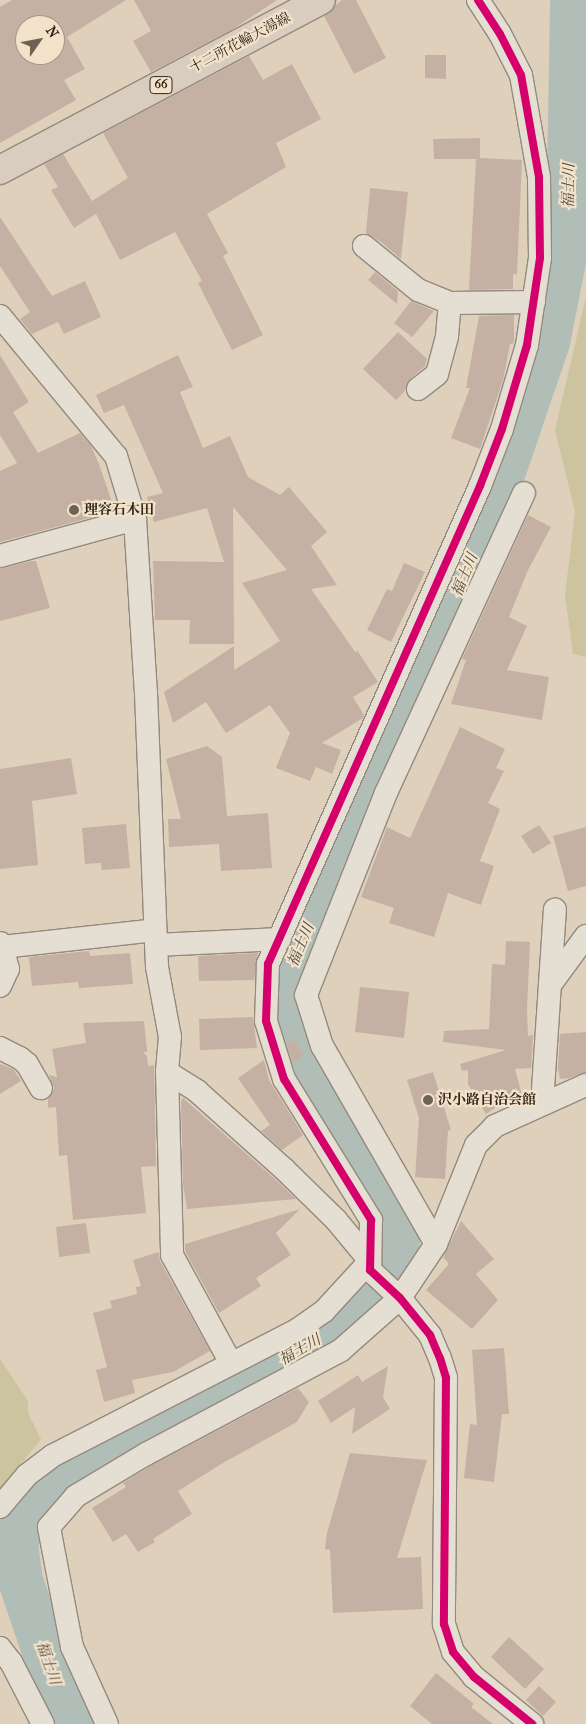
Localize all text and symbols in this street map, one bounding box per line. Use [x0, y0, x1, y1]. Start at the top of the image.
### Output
street label: 十二所花輪大湯線 [187, 9, 293, 77]
north arrow [15, 15, 65, 65]
text: N [42, 23, 62, 41]
road number: 66 [148, 76, 174, 94]
water label: 福士川 [560, 163, 578, 209]
place label: 理容石木田 [84, 502, 154, 518]
marker: 理容石木田 [68, 504, 80, 516]
water label: 福士川 [448, 551, 482, 599]
water label: 福士川 [284, 921, 318, 969]
place label: 沢小路自治会館 [438, 1092, 536, 1108]
marker: 沢小路自治会館 [422, 1094, 434, 1106]
water label: 福士川 [276, 1331, 324, 1369]
water label: 福士川 [32, 1639, 64, 1687]

